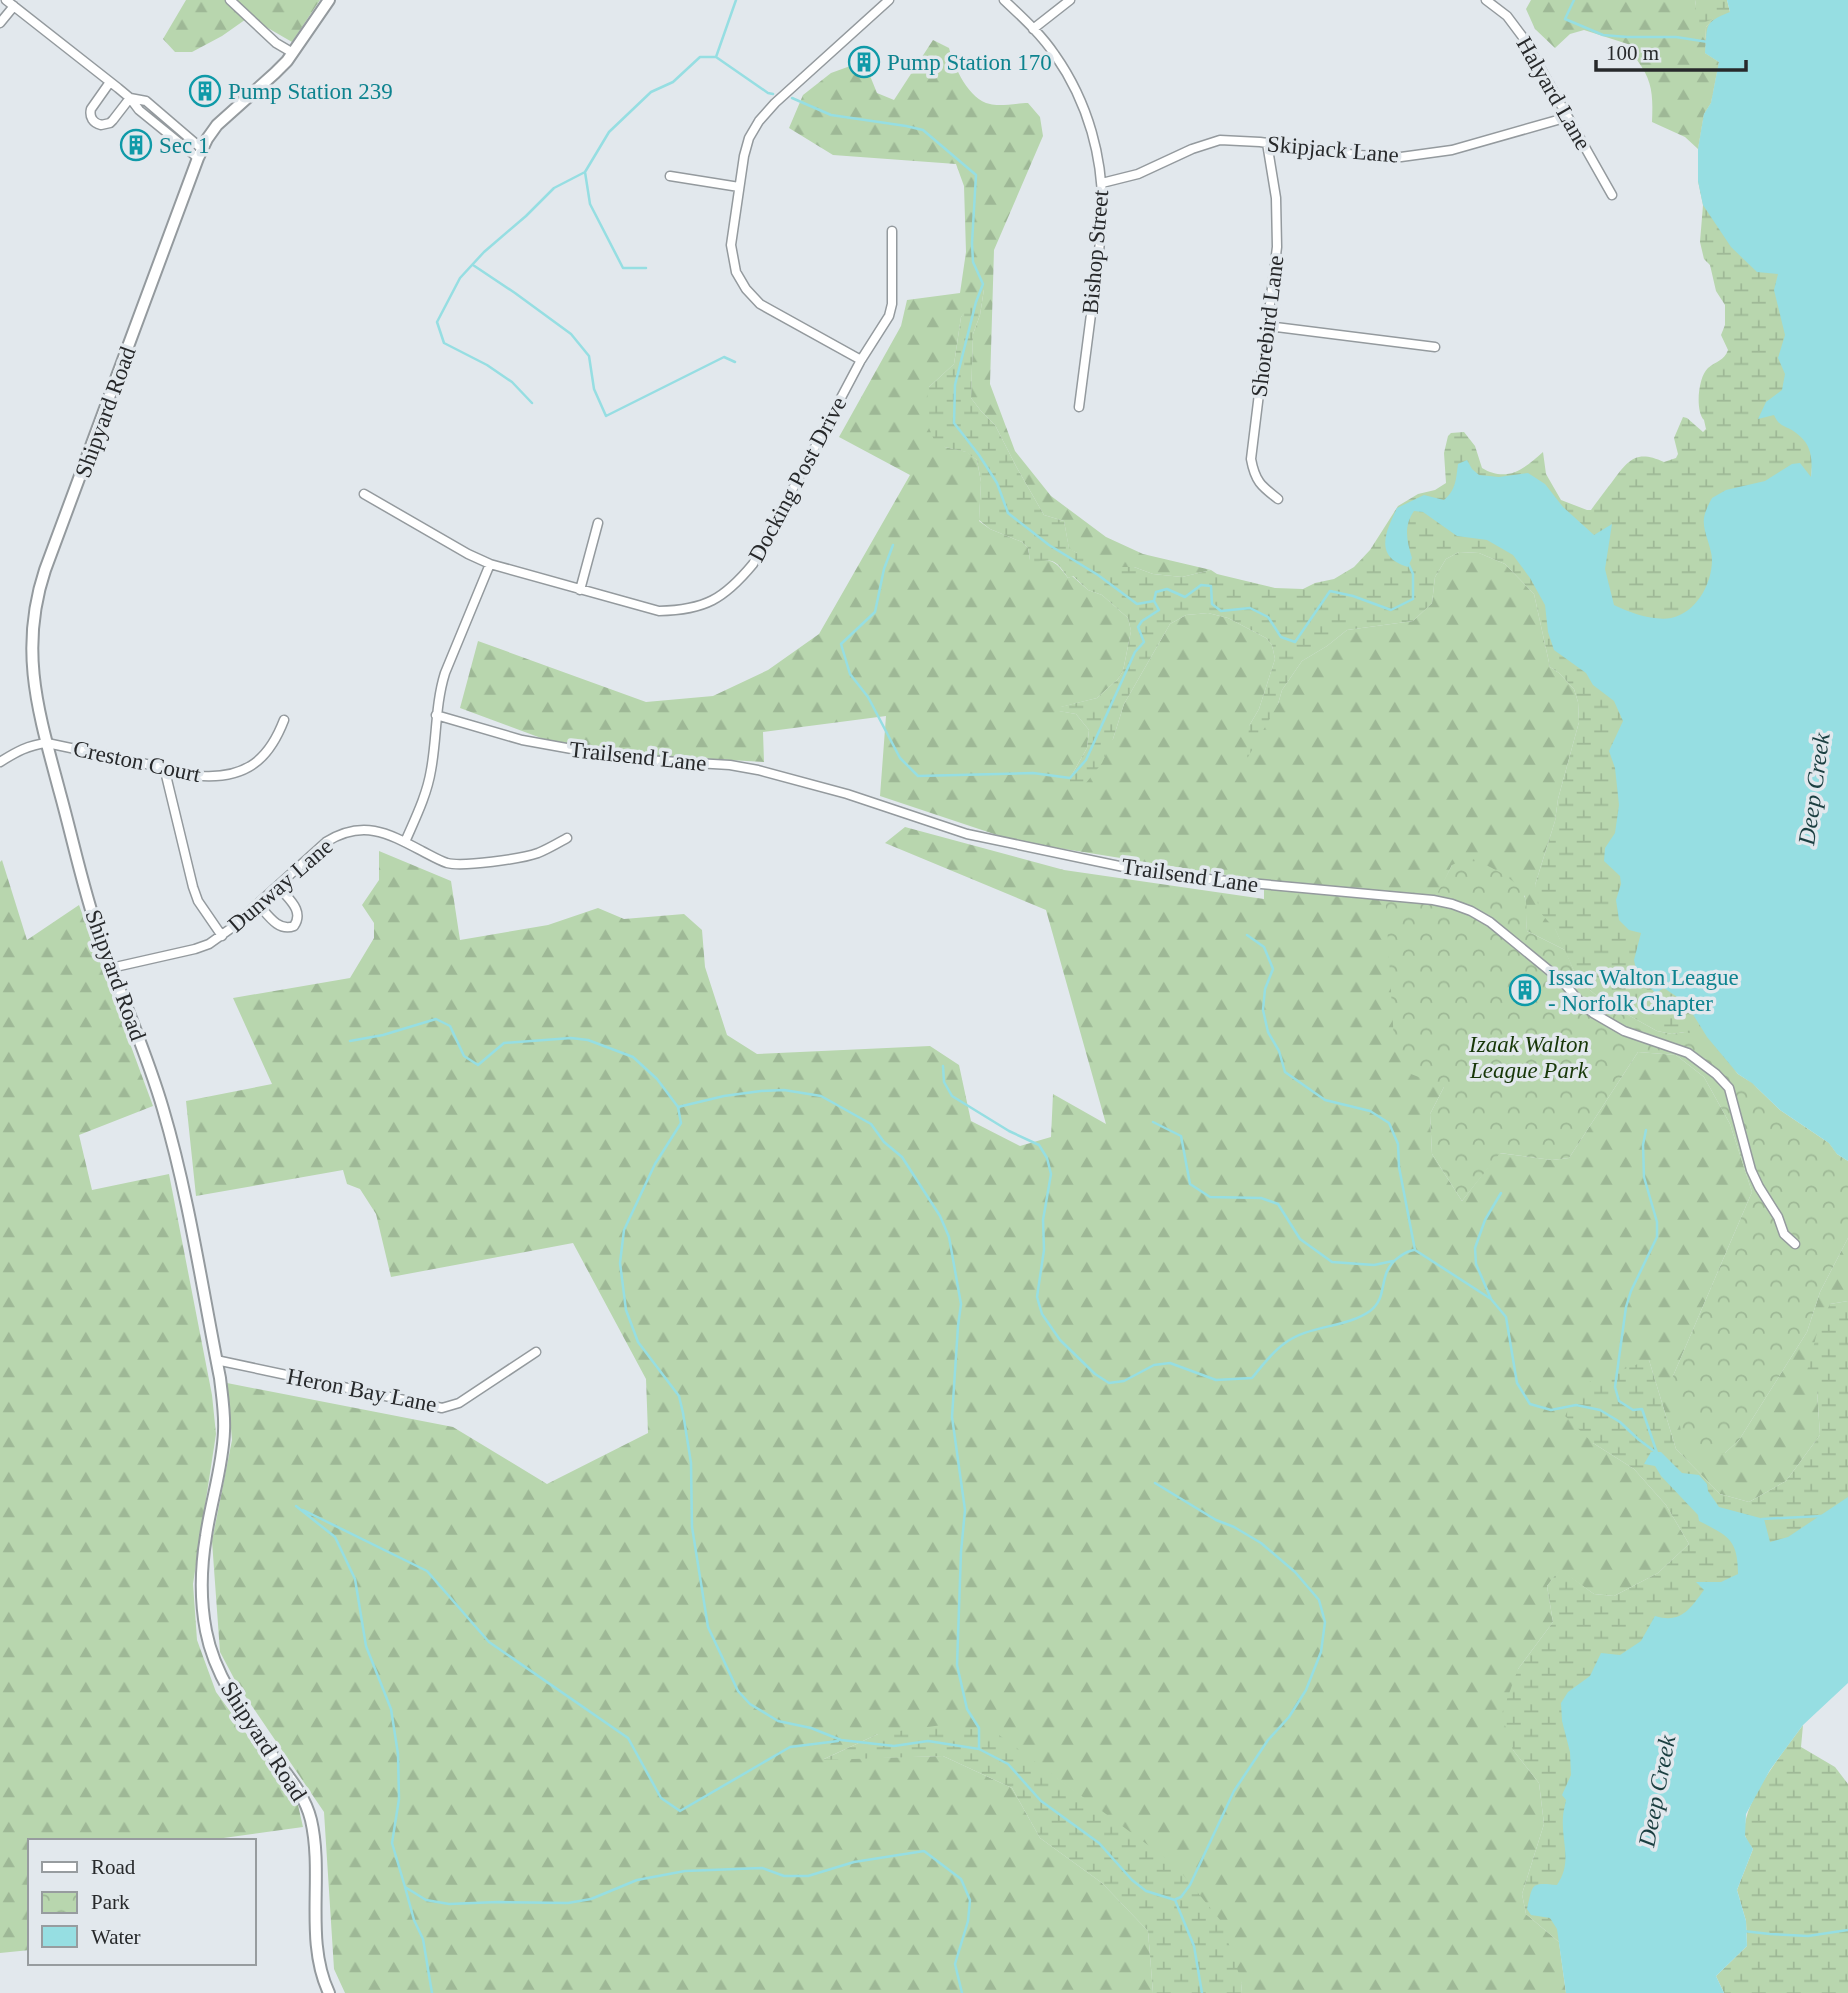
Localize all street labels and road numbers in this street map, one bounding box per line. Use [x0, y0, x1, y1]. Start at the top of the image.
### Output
street label: Halyard Lane [1511, 33, 1596, 154]
street label: Skipjack Lane [1266, 131, 1400, 168]
street label: Bishop Street [1078, 188, 1113, 315]
street label: Shorebird Lane [1246, 254, 1289, 398]
street label: Shipyard Road [70, 343, 141, 481]
street label: Docking Post Drive [744, 393, 851, 566]
street label: Creston Court [71, 736, 204, 787]
street label: Trailsend Lane [568, 737, 708, 776]
street label: Dunway Lane [223, 833, 337, 937]
street label: Trailsend Lane [1120, 854, 1260, 897]
street label: Shipyard Road [80, 906, 151, 1044]
street label: Heron Bay Lane [285, 1364, 439, 1417]
street label: Shipyard Road [216, 1677, 312, 1806]

